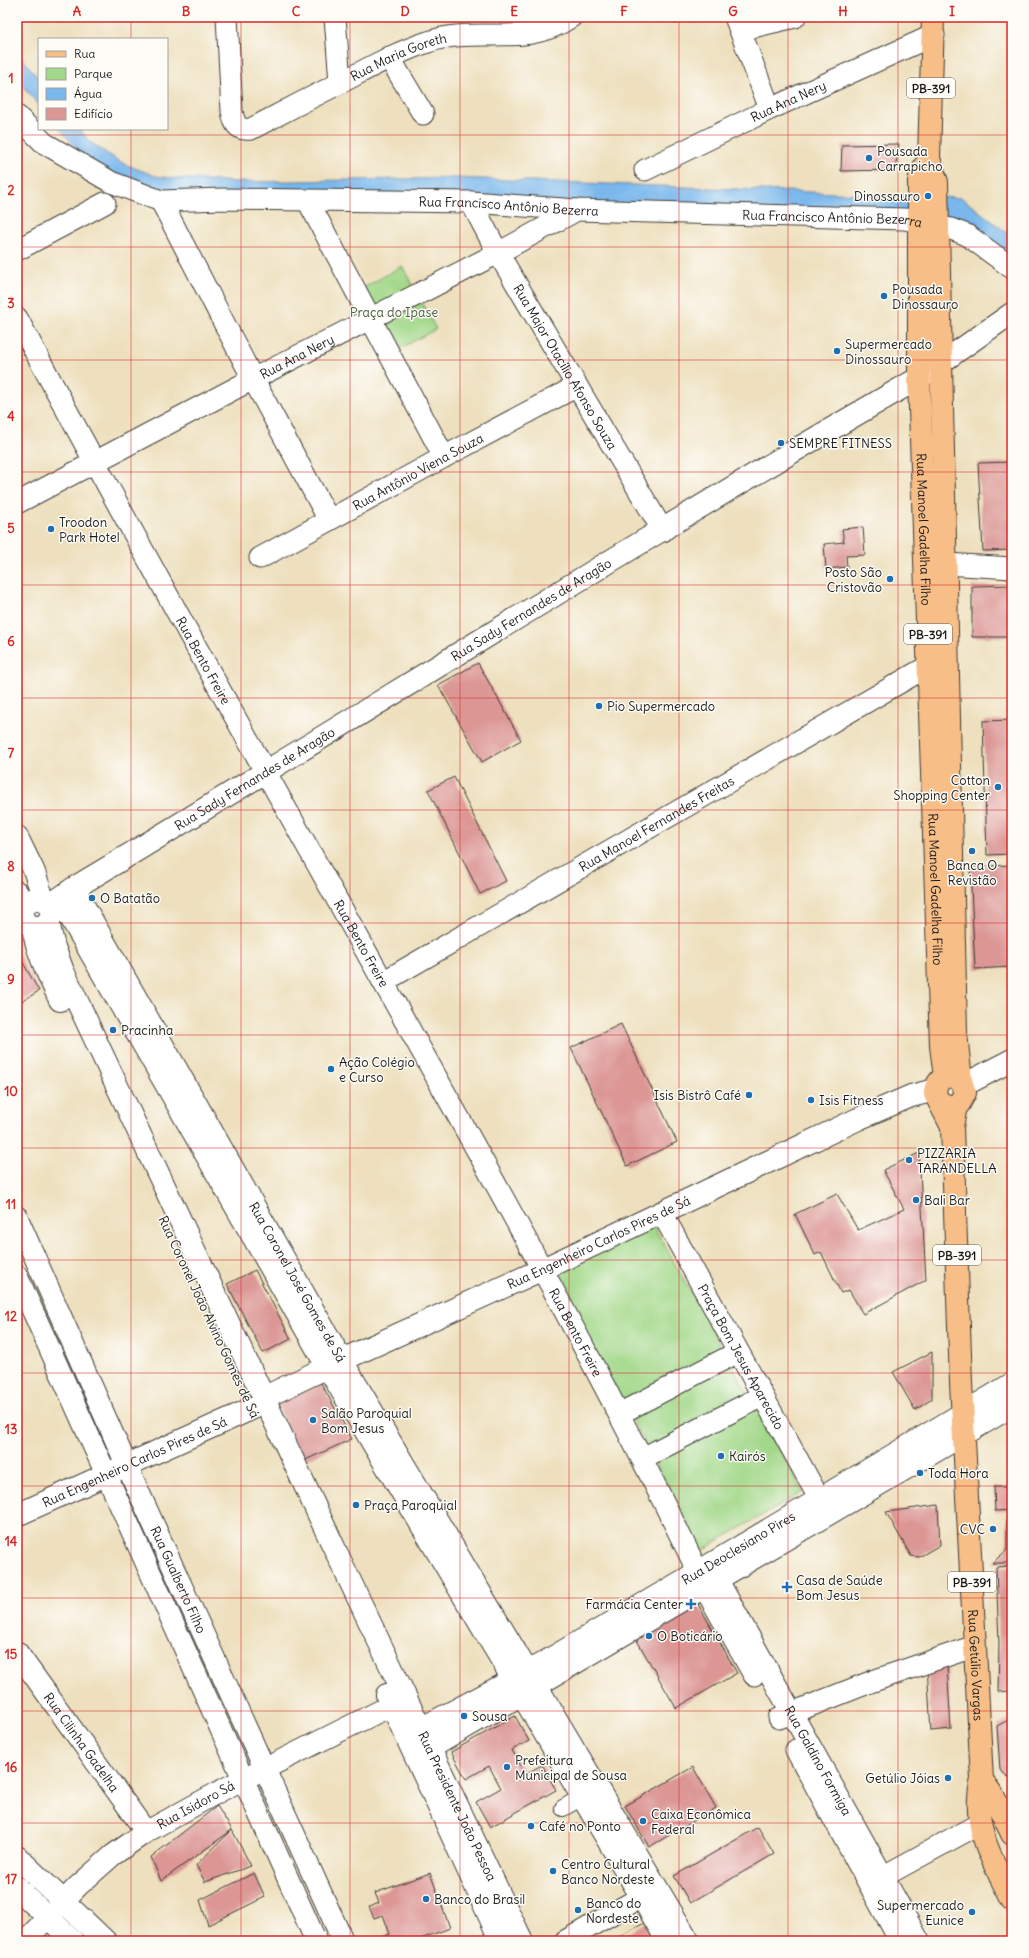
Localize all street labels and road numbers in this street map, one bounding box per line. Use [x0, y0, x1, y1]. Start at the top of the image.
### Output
street label: Rua Maria Goreth [347, 29, 448, 85]
street label: Rua Ana Nery [748, 76, 829, 126]
road number: PB-391 [907, 78, 955, 98]
street label: Rua Francisco Antônio Bezerra [418, 193, 599, 219]
street label: Rua Francisco Antônio Bezerra [742, 206, 924, 231]
street label: Rua Major Otacílio Afonso Souza [510, 281, 621, 453]
street label: Rua Ana Nery [257, 330, 337, 383]
street label: Rua Antônio Viena Souza [349, 429, 486, 514]
street label: Rua Manoel Gadelha Filho [913, 453, 935, 606]
street label: Rua Sady Fernandes de Aragão [448, 554, 614, 665]
street label: Rua Bento Freire [173, 614, 235, 707]
road number: PB-391 [904, 624, 952, 644]
street label: Rua Sady Fernandes de Aragão [171, 723, 338, 834]
street label: Rua Manoel Fernandes Freitas [576, 772, 737, 875]
street label: Rua Manoel Gadelha Filho [925, 813, 947, 966]
street label: Rua Bento Freire [330, 897, 393, 990]
street label: Rua Engenheiro Carlos Pires de Sá [504, 1192, 693, 1293]
street label: Rua Coronel José Gomes de Sá [245, 1199, 350, 1365]
street label: Rua Coronel João Alvino Gomes de Sá [154, 1213, 264, 1421]
road number: PB-391 [933, 1245, 981, 1265]
street label: Praça Bom Jesus Aparecido [694, 1281, 788, 1432]
street label: Rua Bento Freire [545, 1285, 606, 1379]
street label: Rua Engenheiro Carlos Pires de Sá [40, 1413, 229, 1511]
street label: Rua Deoclesiano Pires [678, 1507, 798, 1588]
street label: Rua Gualberto Filho [147, 1523, 210, 1636]
road number: PB-391 [948, 1572, 996, 1592]
street label: Rua Getúlio Vargas [964, 1609, 987, 1721]
street label: Rua Cilinha Gadelha [40, 1689, 123, 1795]
street label: Rua Galdino Formiga [781, 1703, 856, 1818]
street label: Rua Presidente João Pessoa [415, 1729, 501, 1884]
street label: Rua Isidoro Sá [154, 1777, 237, 1833]

